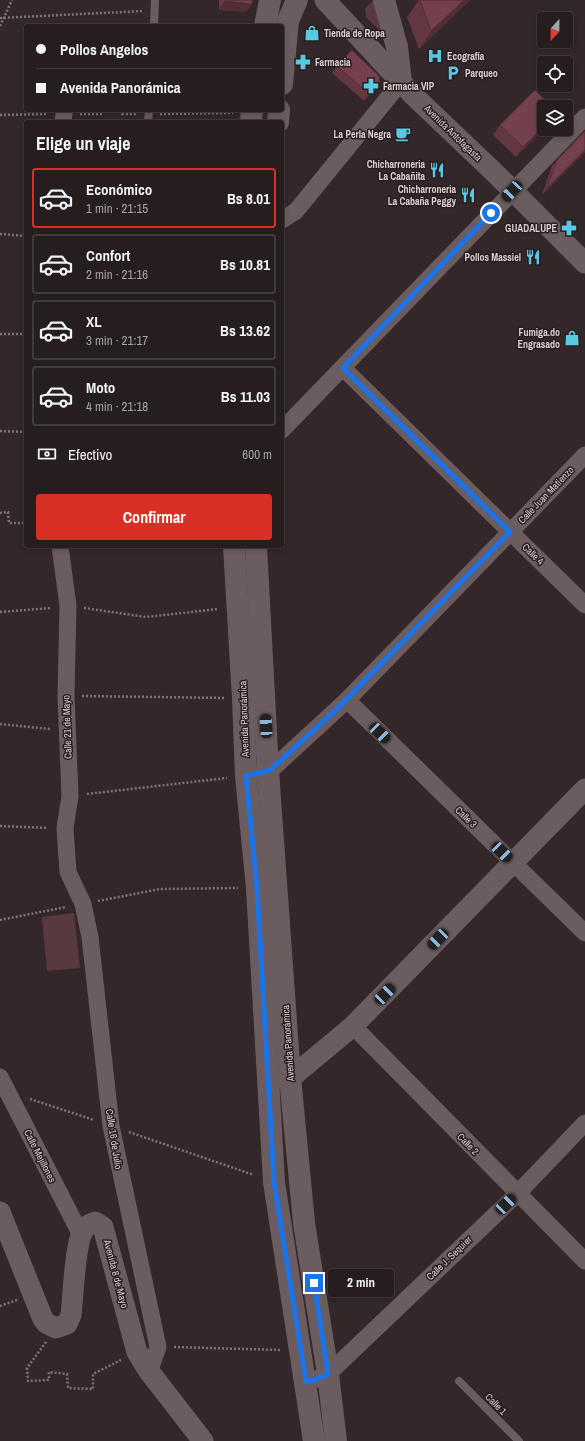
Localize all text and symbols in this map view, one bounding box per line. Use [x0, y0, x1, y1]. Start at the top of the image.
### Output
north arrow [537, 12, 573, 48]
map controls [537, 12, 573, 136]
shop icon: Tienda de Ropa [303, 24, 321, 42]
place label: Tienda de Ropa [324, 27, 385, 40]
text: Pollos Angelos [60, 39, 148, 60]
hospital icon: Ecografía [426, 47, 444, 65]
place label: Ecografía [447, 50, 485, 63]
pharmacy icon: Farmacia [294, 53, 312, 71]
place label: Farmacia [315, 56, 351, 69]
button: locate [537, 56, 573, 92]
parking icon: Parqueo [444, 64, 462, 82]
place label: Parqueo [465, 67, 498, 80]
text: Avenida Panorámica [60, 77, 181, 98]
pharmacy icon: Farmacia VIP [362, 77, 380, 95]
place label: Farmacia VIP [383, 80, 435, 93]
button: layers [537, 100, 573, 136]
street label: Avenida Antofagasta [421, 101, 485, 164]
cafe icon: La Perla Negra [394, 125, 412, 143]
place label: La Perla Negra [334, 128, 391, 141]
text: Elige un viaje [36, 131, 130, 156]
place label: Chicharroneria La Cabañita [367, 158, 425, 183]
restaurant icon: Chicharroneria La Cabañita [428, 161, 446, 179]
car [499, 178, 525, 204]
text: Económico [86, 179, 152, 200]
icon: car [38, 180, 74, 216]
place label: Chicharroneria La Cabaña Peggy [388, 183, 456, 208]
restaurant icon: Chicharroneria La Cabaña Peggy [459, 186, 477, 204]
text: Bs 8.01 [227, 188, 270, 209]
text: 1 min · 21:15 [86, 200, 148, 217]
route start [482, 204, 500, 222]
pharmacy icon: GUADALUPE [560, 219, 578, 237]
place label: GUADALUPE [505, 222, 558, 235]
text: Confort [86, 245, 130, 266]
icon: car [38, 246, 74, 282]
restaurant icon: Pollos Massiel [524, 248, 542, 266]
place label: Pollos Massiel [464, 251, 521, 264]
text: Bs 10.81 [220, 254, 270, 275]
text: 2 min · 21:16 [86, 266, 148, 283]
text: XL [86, 311, 102, 332]
icon: car [38, 312, 74, 348]
text: Bs 13.62 [220, 320, 270, 341]
place label: Fumiga.do Engrasado [518, 326, 560, 351]
shop icon: Fumiga.do Engrasado [563, 329, 581, 347]
text: 3 min · 21:17 [86, 332, 148, 349]
text: Moto [86, 377, 115, 398]
icon: car [38, 378, 74, 414]
text: Bs 11.03 [221, 386, 270, 407]
text: 4 min · 21:18 [86, 398, 148, 415]
icon: cash [36, 443, 58, 465]
text: Efectivo [68, 444, 112, 465]
text: 600 m [242, 446, 272, 463]
street label: Calle Juan Matienzo [515, 463, 577, 526]
button: Confirmar [36, 494, 272, 540]
street label: Calle 4 [519, 540, 547, 568]
street label: Avenida Panorámica [236, 680, 252, 758]
street label: Calle 21 de Mayo [59, 694, 75, 759]
car [259, 714, 273, 738]
car [367, 720, 393, 746]
street label: Calle 3 [452, 803, 480, 831]
car [489, 839, 515, 865]
car [425, 926, 451, 952]
car [372, 981, 398, 1007]
street label: Avenida Panorámica [279, 1004, 297, 1083]
street label: Calle 16 de Julio [103, 1108, 125, 1171]
street label: Calle Mejillones [21, 1127, 59, 1185]
street label: Calle 2 [454, 1130, 482, 1158]
car [493, 1191, 519, 1217]
street label: Calle J. Sequier [424, 1233, 475, 1283]
street label: Avenida 8 de Mayo [100, 1237, 132, 1310]
callout: 2 min [328, 1269, 394, 1297]
route end [305, 1274, 323, 1292]
text: 2 min [347, 1274, 375, 1291]
street label: Calle 1 [482, 1390, 510, 1418]

